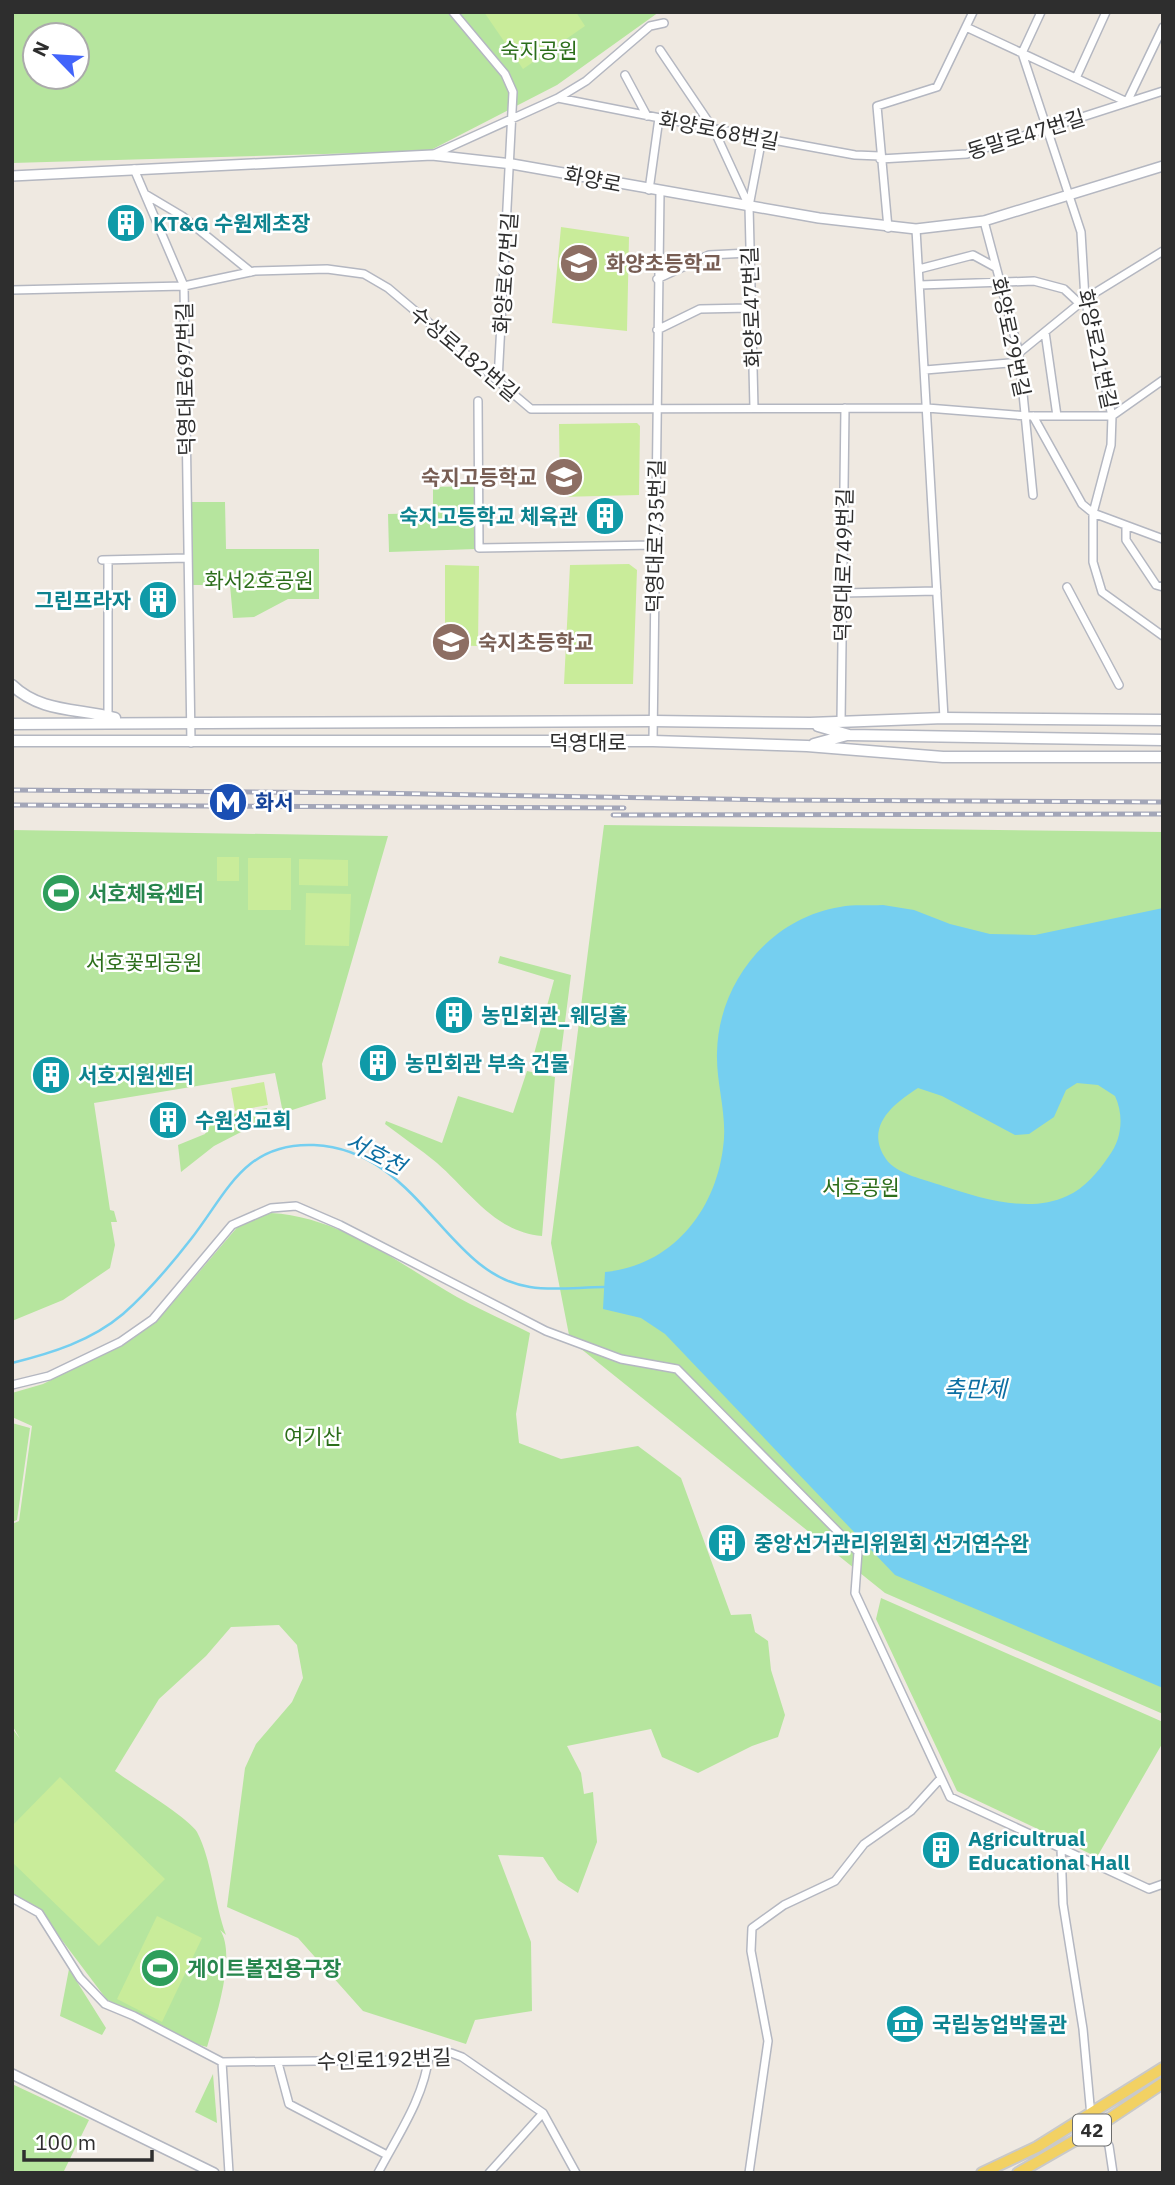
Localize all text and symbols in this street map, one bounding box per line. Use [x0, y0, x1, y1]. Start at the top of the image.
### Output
north arrow [21, 21, 91, 91]
park label: 숙지공원 [500, 36, 578, 64]
text: N [27, 38, 54, 60]
street label: 동말로47번길 [964, 103, 1088, 165]
street label: 화양로68번길 [657, 105, 781, 155]
street label: 화양로 [562, 160, 624, 198]
building icon: KT&G 수원제초장 [105, 202, 147, 244]
place label: KT&G 수원제초장 [153, 209, 311, 237]
street label: 화양로67번길 [487, 211, 523, 335]
school or university icon: 화양초등학교 [558, 242, 600, 284]
street label: 화양로47번길 [735, 246, 767, 368]
place label: 화양초등학교 [606, 249, 722, 277]
street label: 화양로29번길 [985, 275, 1037, 399]
street label: 화양로21번길 [1072, 287, 1124, 411]
street label: 수성로182번길 [405, 299, 525, 407]
street label: 덕영대로697번길 [170, 302, 200, 456]
school or university icon: 숙지고등학교 [543, 456, 585, 498]
street label: 덕영대로735번길 [640, 459, 670, 613]
place label: 숙지고등학교 [421, 463, 537, 491]
street label: 덕영대로749번길 [828, 488, 858, 642]
building icon: 숙지고등학교 체육관 [584, 495, 626, 537]
place label: 숙지고등학교 체육관 [399, 502, 578, 530]
park label: 화서2호공원 [204, 566, 314, 594]
building icon: 그린프라자 [137, 579, 179, 621]
place label: 그린프라자 [34, 586, 131, 614]
school or university icon: 숙지초등학교 [430, 621, 472, 663]
place label: 숙지초등학교 [478, 628, 594, 656]
street label: 덕영대로 [549, 728, 627, 756]
metro station icon: 화서 [207, 781, 249, 823]
place label: 화서 [255, 788, 294, 816]
sports icon: 서호체육센터 [40, 872, 82, 914]
place label: 서호체육센터 [88, 879, 204, 907]
park label: 서호꽃뫼공원 [86, 948, 202, 976]
building icon: 농민회관_웨딩홀 [433, 994, 475, 1036]
place label: 농민회관_웨딩홀 [481, 1001, 628, 1029]
building icon: 농민회관 부속 건물 [357, 1042, 399, 1084]
place label: 농민회관 부속 건물 [405, 1049, 569, 1077]
building icon: 서호지원센터 [30, 1054, 72, 1096]
place label: 서호지원센터 [78, 1061, 194, 1089]
building icon: 수원성교회 [147, 1099, 189, 1141]
place label: 수원성교회 [195, 1106, 292, 1134]
water label: 서호천 [341, 1125, 414, 1182]
park label: 서호공원 [822, 1173, 900, 1201]
water label: 축만제 [943, 1373, 1010, 1403]
park label: 여기산 [284, 1422, 342, 1450]
building icon: 중앙선거관리위원회 선거연수완 [706, 1522, 748, 1564]
place label: 중앙선거관리위원회 선거연수완 [754, 1529, 1029, 1557]
place label: Agricultrual Educational Hall [968, 1824, 1130, 1876]
building icon: Agricultrual Educational Hall [920, 1829, 962, 1871]
sports icon: 게이트볼전용구장 [139, 1947, 181, 1989]
place label: 게이트볼전용구장 [187, 1954, 342, 1982]
museum icon: 국립농업박물관 [884, 2003, 926, 2045]
place label: 국립농업박물관 [932, 2010, 1067, 2038]
street label: 수인로192번길 [316, 2043, 452, 2075]
road number: 42 [1073, 2114, 1111, 2146]
scale bar [24, 2118, 152, 2162]
text: 100 m [35, 2128, 96, 2156]

